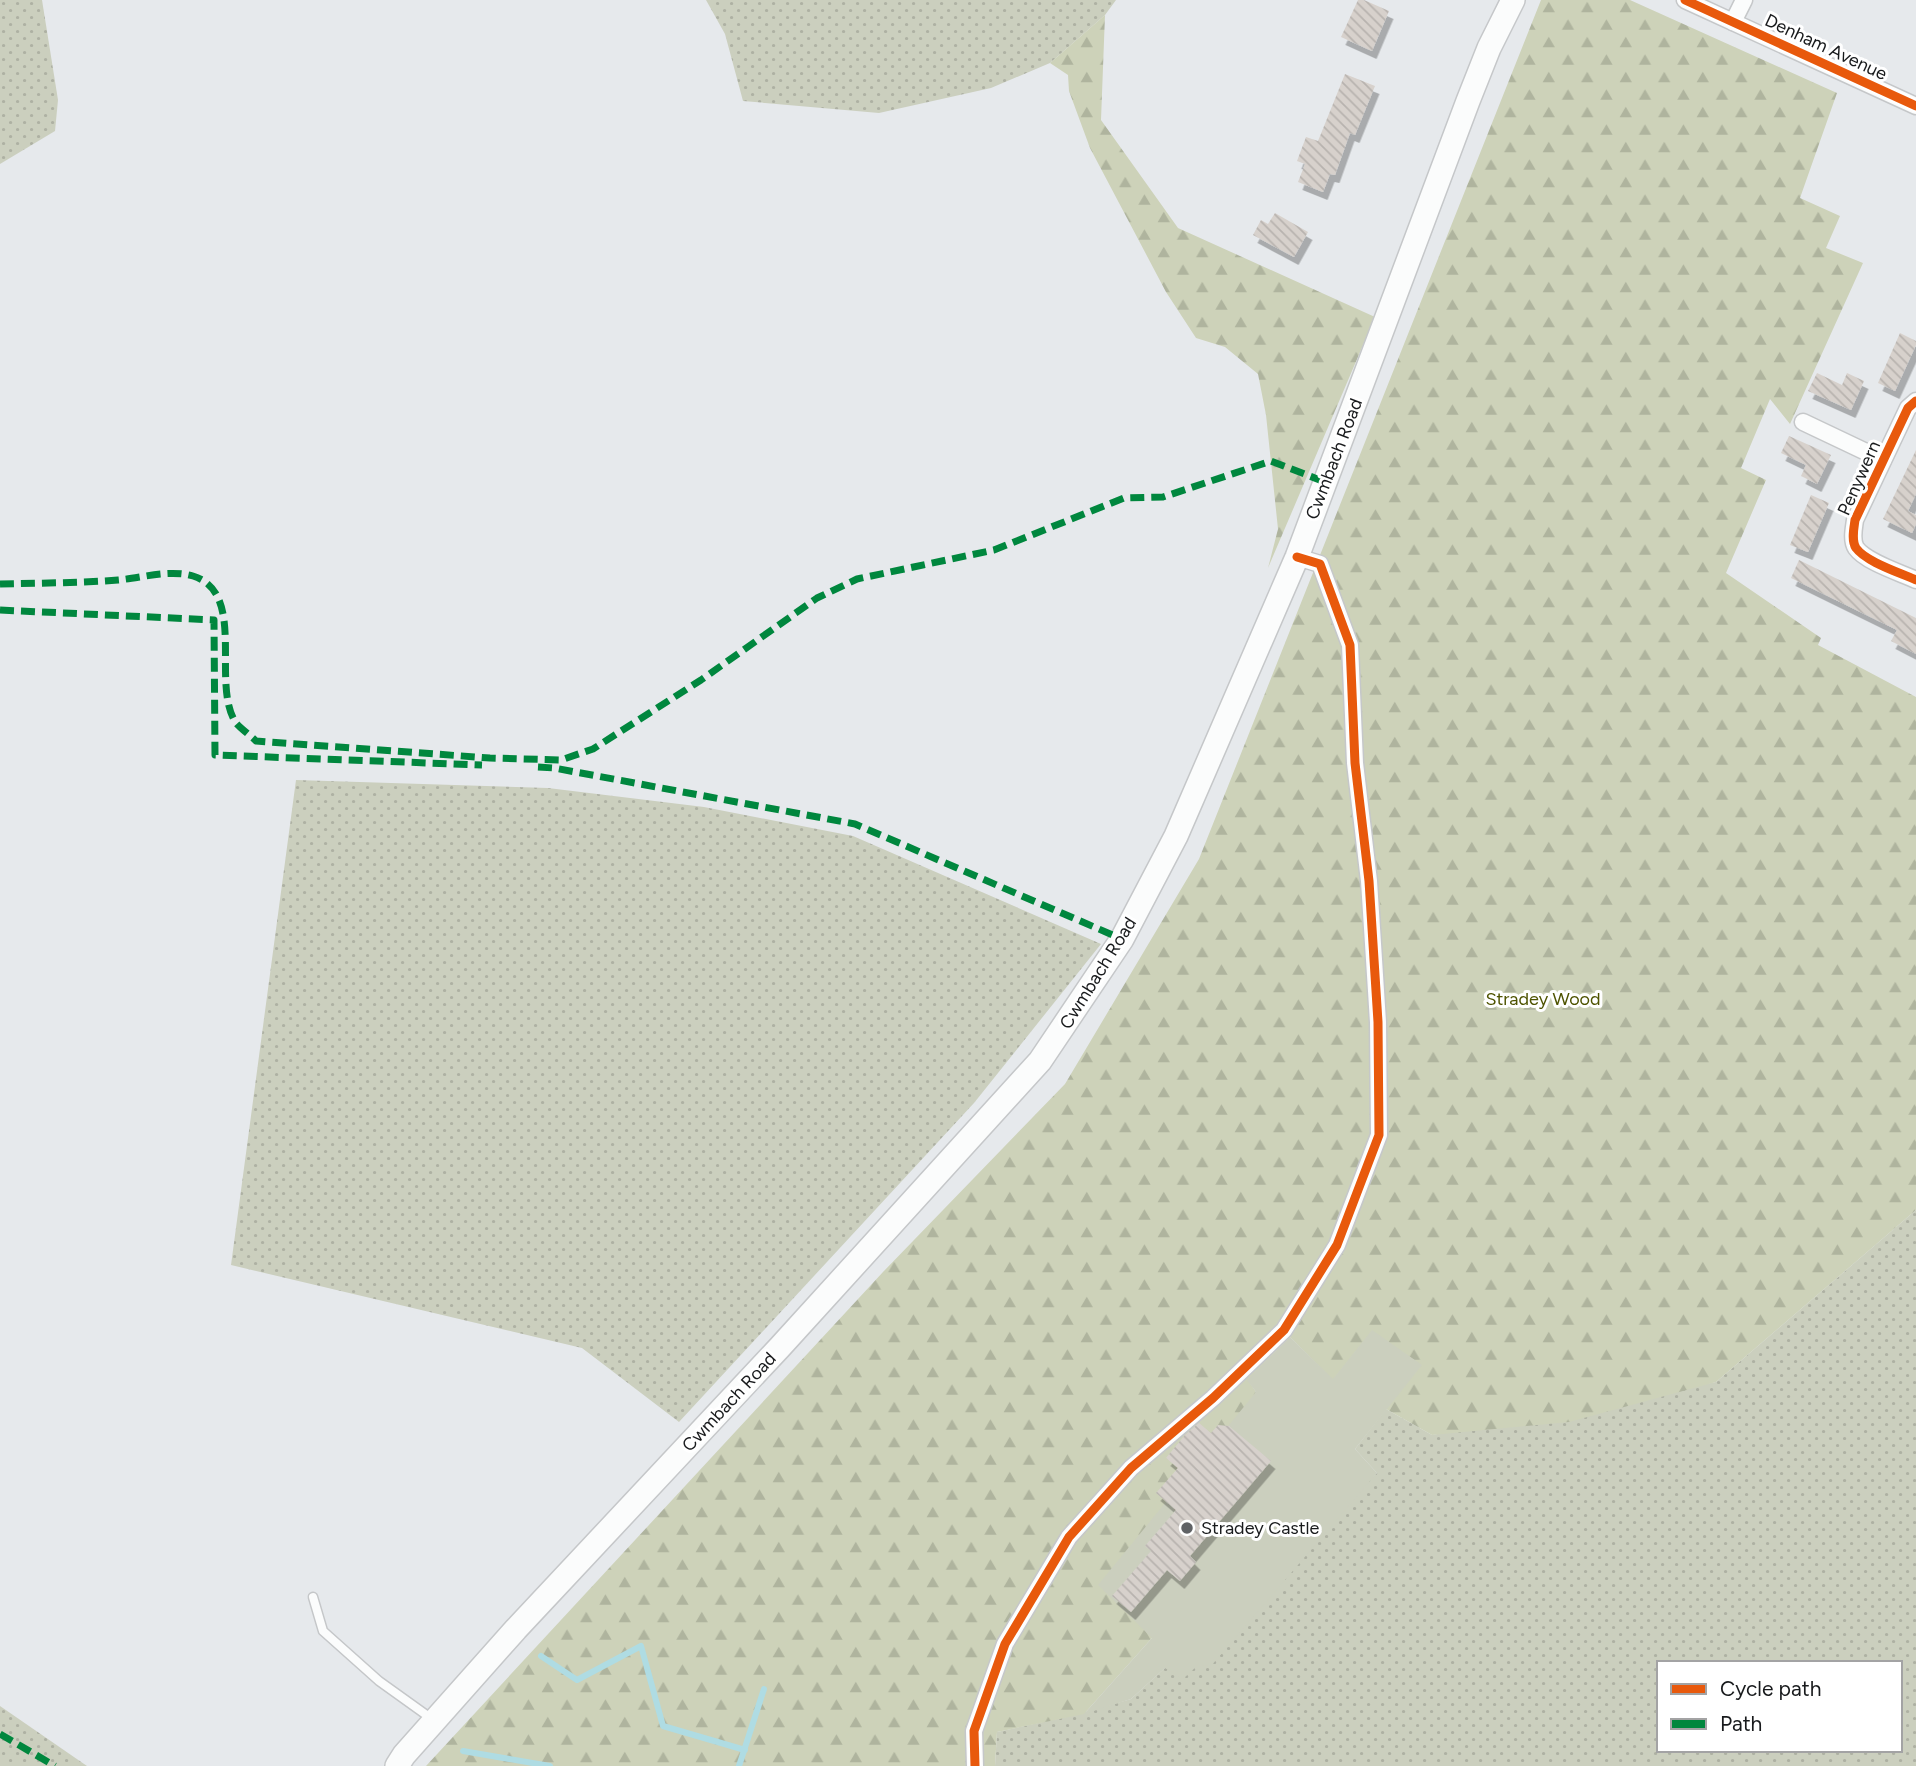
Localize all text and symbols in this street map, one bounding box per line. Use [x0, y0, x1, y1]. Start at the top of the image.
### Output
street label: Denham Avenue [1761, 9, 1891, 85]
street label: Cwmbach Road [1301, 395, 1367, 523]
street label: Penywern [1833, 437, 1885, 519]
street label: Cwmbach Road [1055, 913, 1141, 1033]
park label: Stradey Wood [1485, 988, 1601, 1010]
street label: Cwmbach Road [677, 1348, 781, 1456]
place label: Stradey Castle [1201, 1517, 1319, 1539]
marker: Stradey Castle [1179, 1520, 1195, 1536]
legend [1657, 1661, 1902, 1752]
text: Cycle path [1720, 1676, 1821, 1701]
text: Path [1720, 1711, 1762, 1736]

